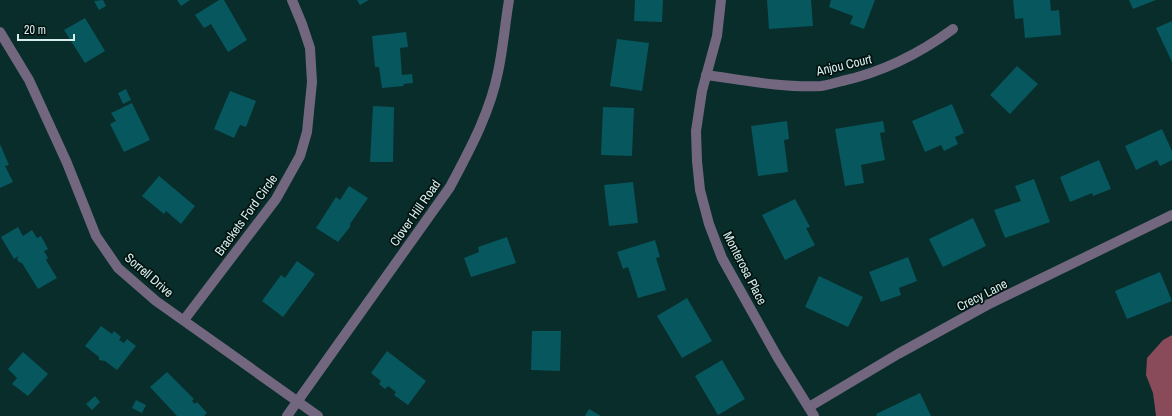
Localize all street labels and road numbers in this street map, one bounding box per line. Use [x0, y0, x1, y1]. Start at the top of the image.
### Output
street label: Anjou Court [814, 50, 873, 80]
street label: Brackets Ford Circle [211, 171, 281, 259]
street label: Clover Hill Road [386, 176, 444, 250]
street label: Monterosa Place [719, 229, 771, 308]
street label: Sorrell Drive [121, 249, 177, 301]
street label: Crecy Lane [954, 275, 1010, 315]

